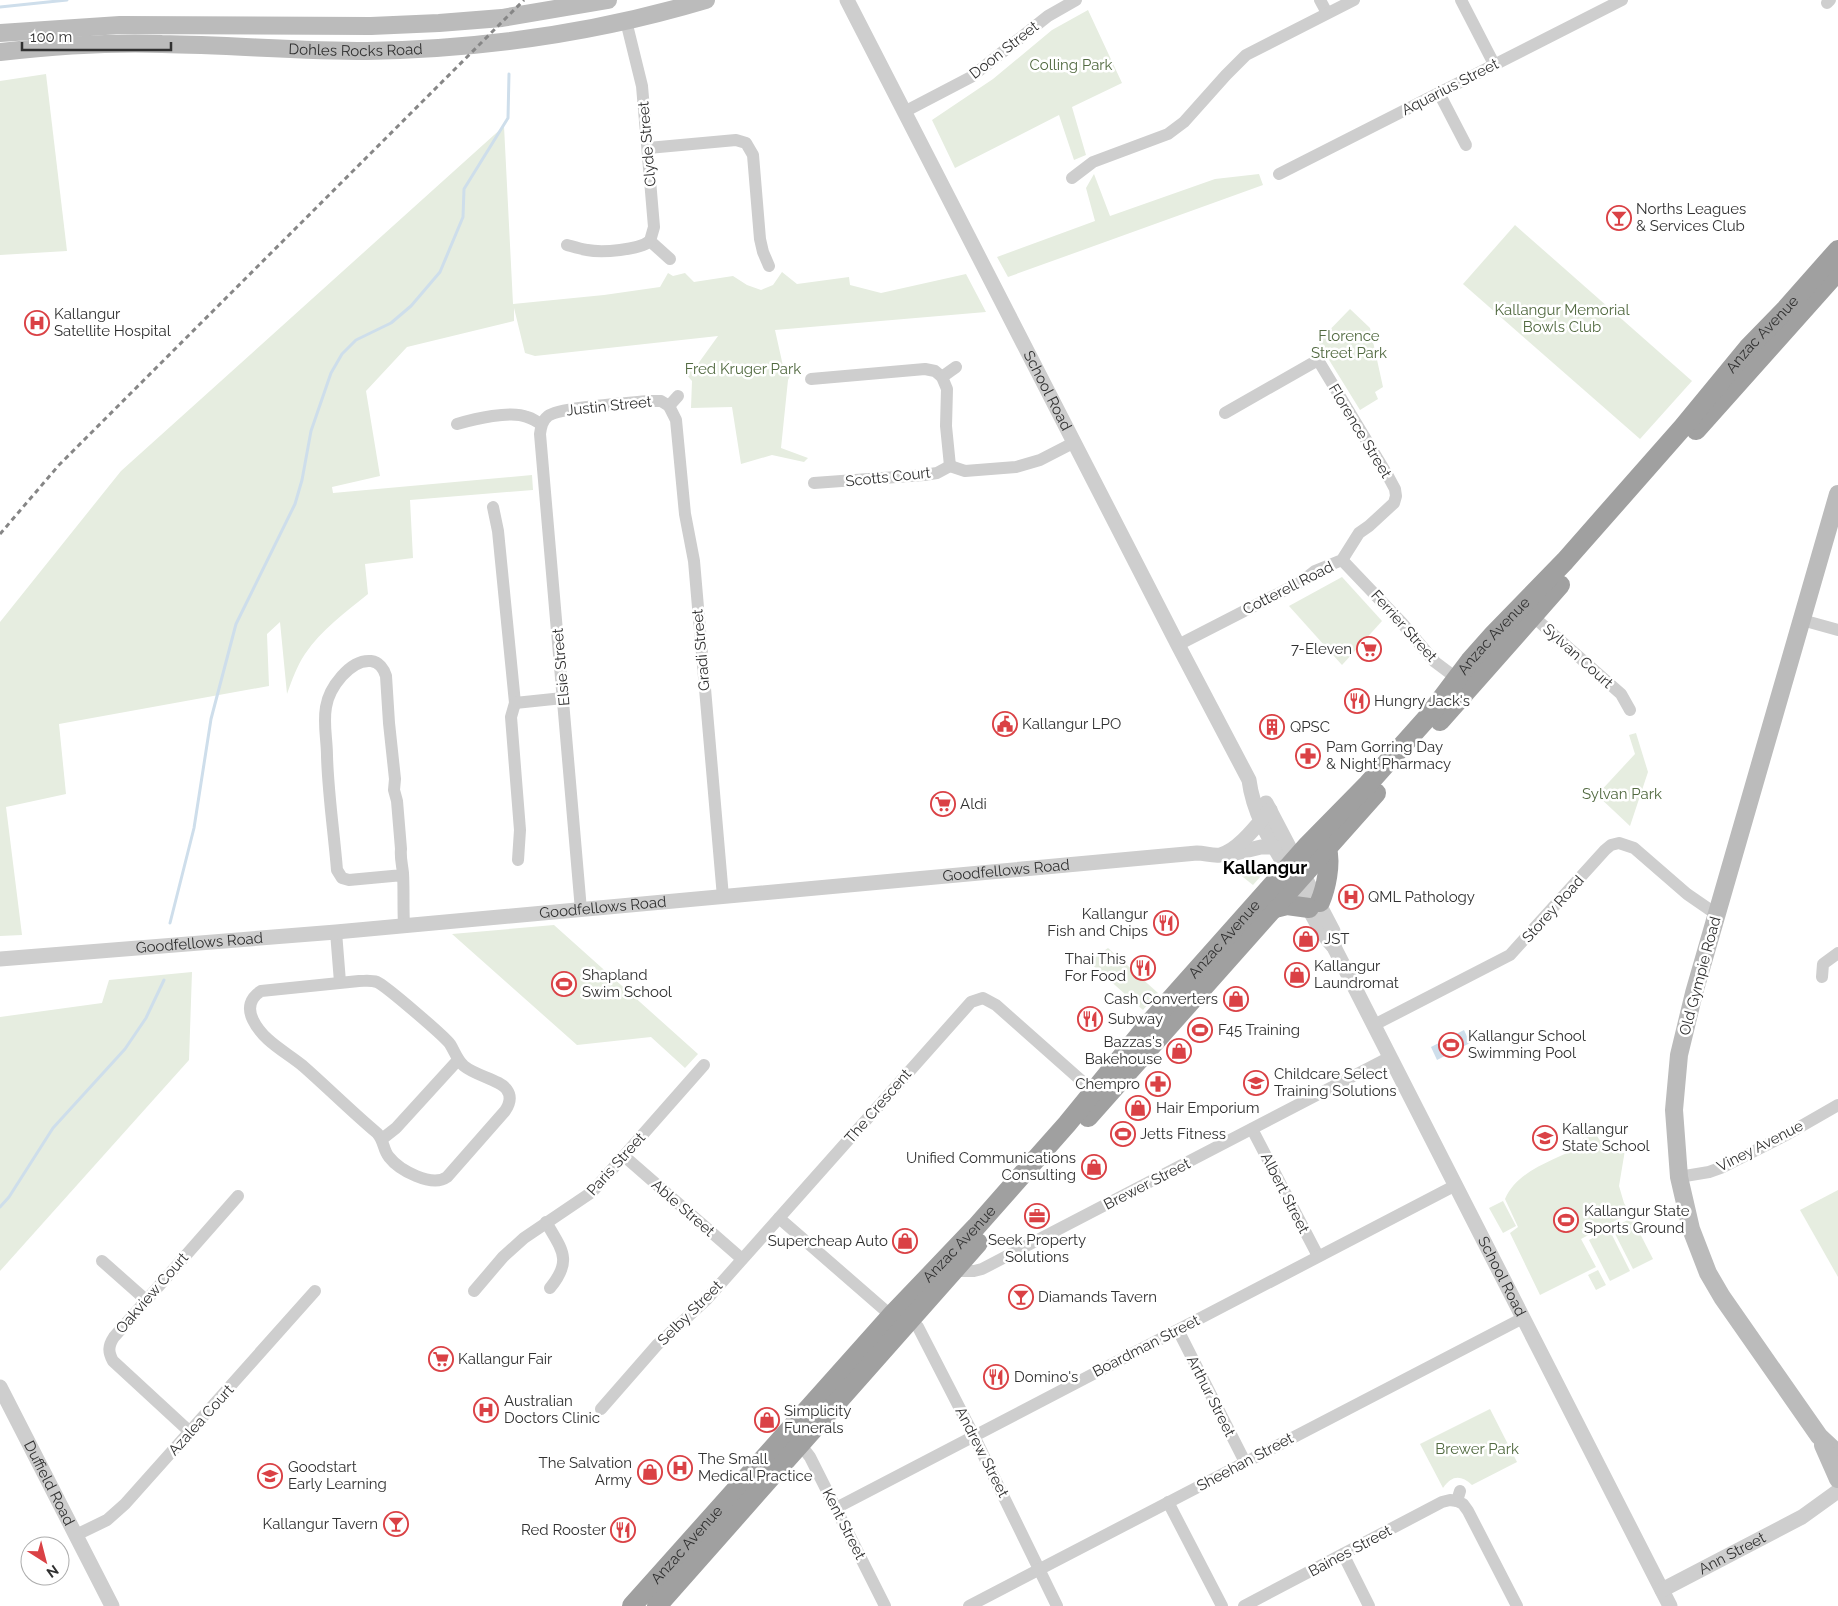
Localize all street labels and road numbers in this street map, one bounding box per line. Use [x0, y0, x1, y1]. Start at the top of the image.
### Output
street label: Doon Street [966, 17, 1042, 83]
street label: Dohles Rocks Road [288, 40, 423, 60]
street label: Aquarius Street [1399, 55, 1501, 119]
street label: Clyde Street [634, 101, 660, 187]
street label: Anzac Avenue [1722, 292, 1802, 377]
street label: School Road [1019, 348, 1075, 434]
street label: Florence Street [1325, 381, 1395, 481]
street label: Justin Street [565, 393, 653, 419]
street label: Scotts Court [844, 464, 932, 490]
street label: Cotterell Road [1240, 557, 1336, 619]
street label: Ferrier Street [1367, 587, 1441, 665]
street label: Anzac Avenue [1454, 593, 1534, 678]
street label: Gradi Street [688, 608, 714, 692]
street label: Sylvan Court [1539, 620, 1617, 692]
street label: Elsie Street [549, 627, 573, 707]
street label: Goodfellows Road [942, 856, 1070, 885]
street label: Storey Road [1518, 872, 1588, 946]
street label: Goodfellows Road [539, 893, 667, 922]
street label: Anzac Avenue [1185, 896, 1264, 982]
street label: Old Gympie Road [1675, 915, 1725, 1037]
street label: Goodfellows Road [135, 929, 264, 957]
street label: The Crescent [841, 1065, 915, 1147]
street label: Viney Avenue [1714, 1116, 1806, 1175]
street label: Paris Street [583, 1129, 649, 1199]
street label: Albert Street [1257, 1150, 1313, 1236]
street label: Brewer Street [1101, 1154, 1193, 1214]
street label: Able Street [648, 1176, 718, 1240]
street label: Anzac Avenue [919, 1202, 1000, 1286]
street label: School Road [1474, 1233, 1530, 1319]
street label: Oakview Court [112, 1249, 192, 1337]
street label: Selby Street [654, 1277, 726, 1349]
street label: Boardman Street [1090, 1311, 1202, 1381]
street label: Arthur Street [1183, 1353, 1239, 1439]
street label: Azalea Court [165, 1381, 237, 1459]
street label: Andrew Street [952, 1404, 1012, 1500]
street label: Sheehan Street [1194, 1429, 1296, 1495]
street label: Duffield Road [20, 1438, 78, 1529]
street label: Kent Street [818, 1486, 870, 1562]
street label: Anzac Avenue [647, 1502, 726, 1588]
street label: Baines Street [1305, 1522, 1395, 1580]
street label: Ann Street [1695, 1529, 1769, 1578]

